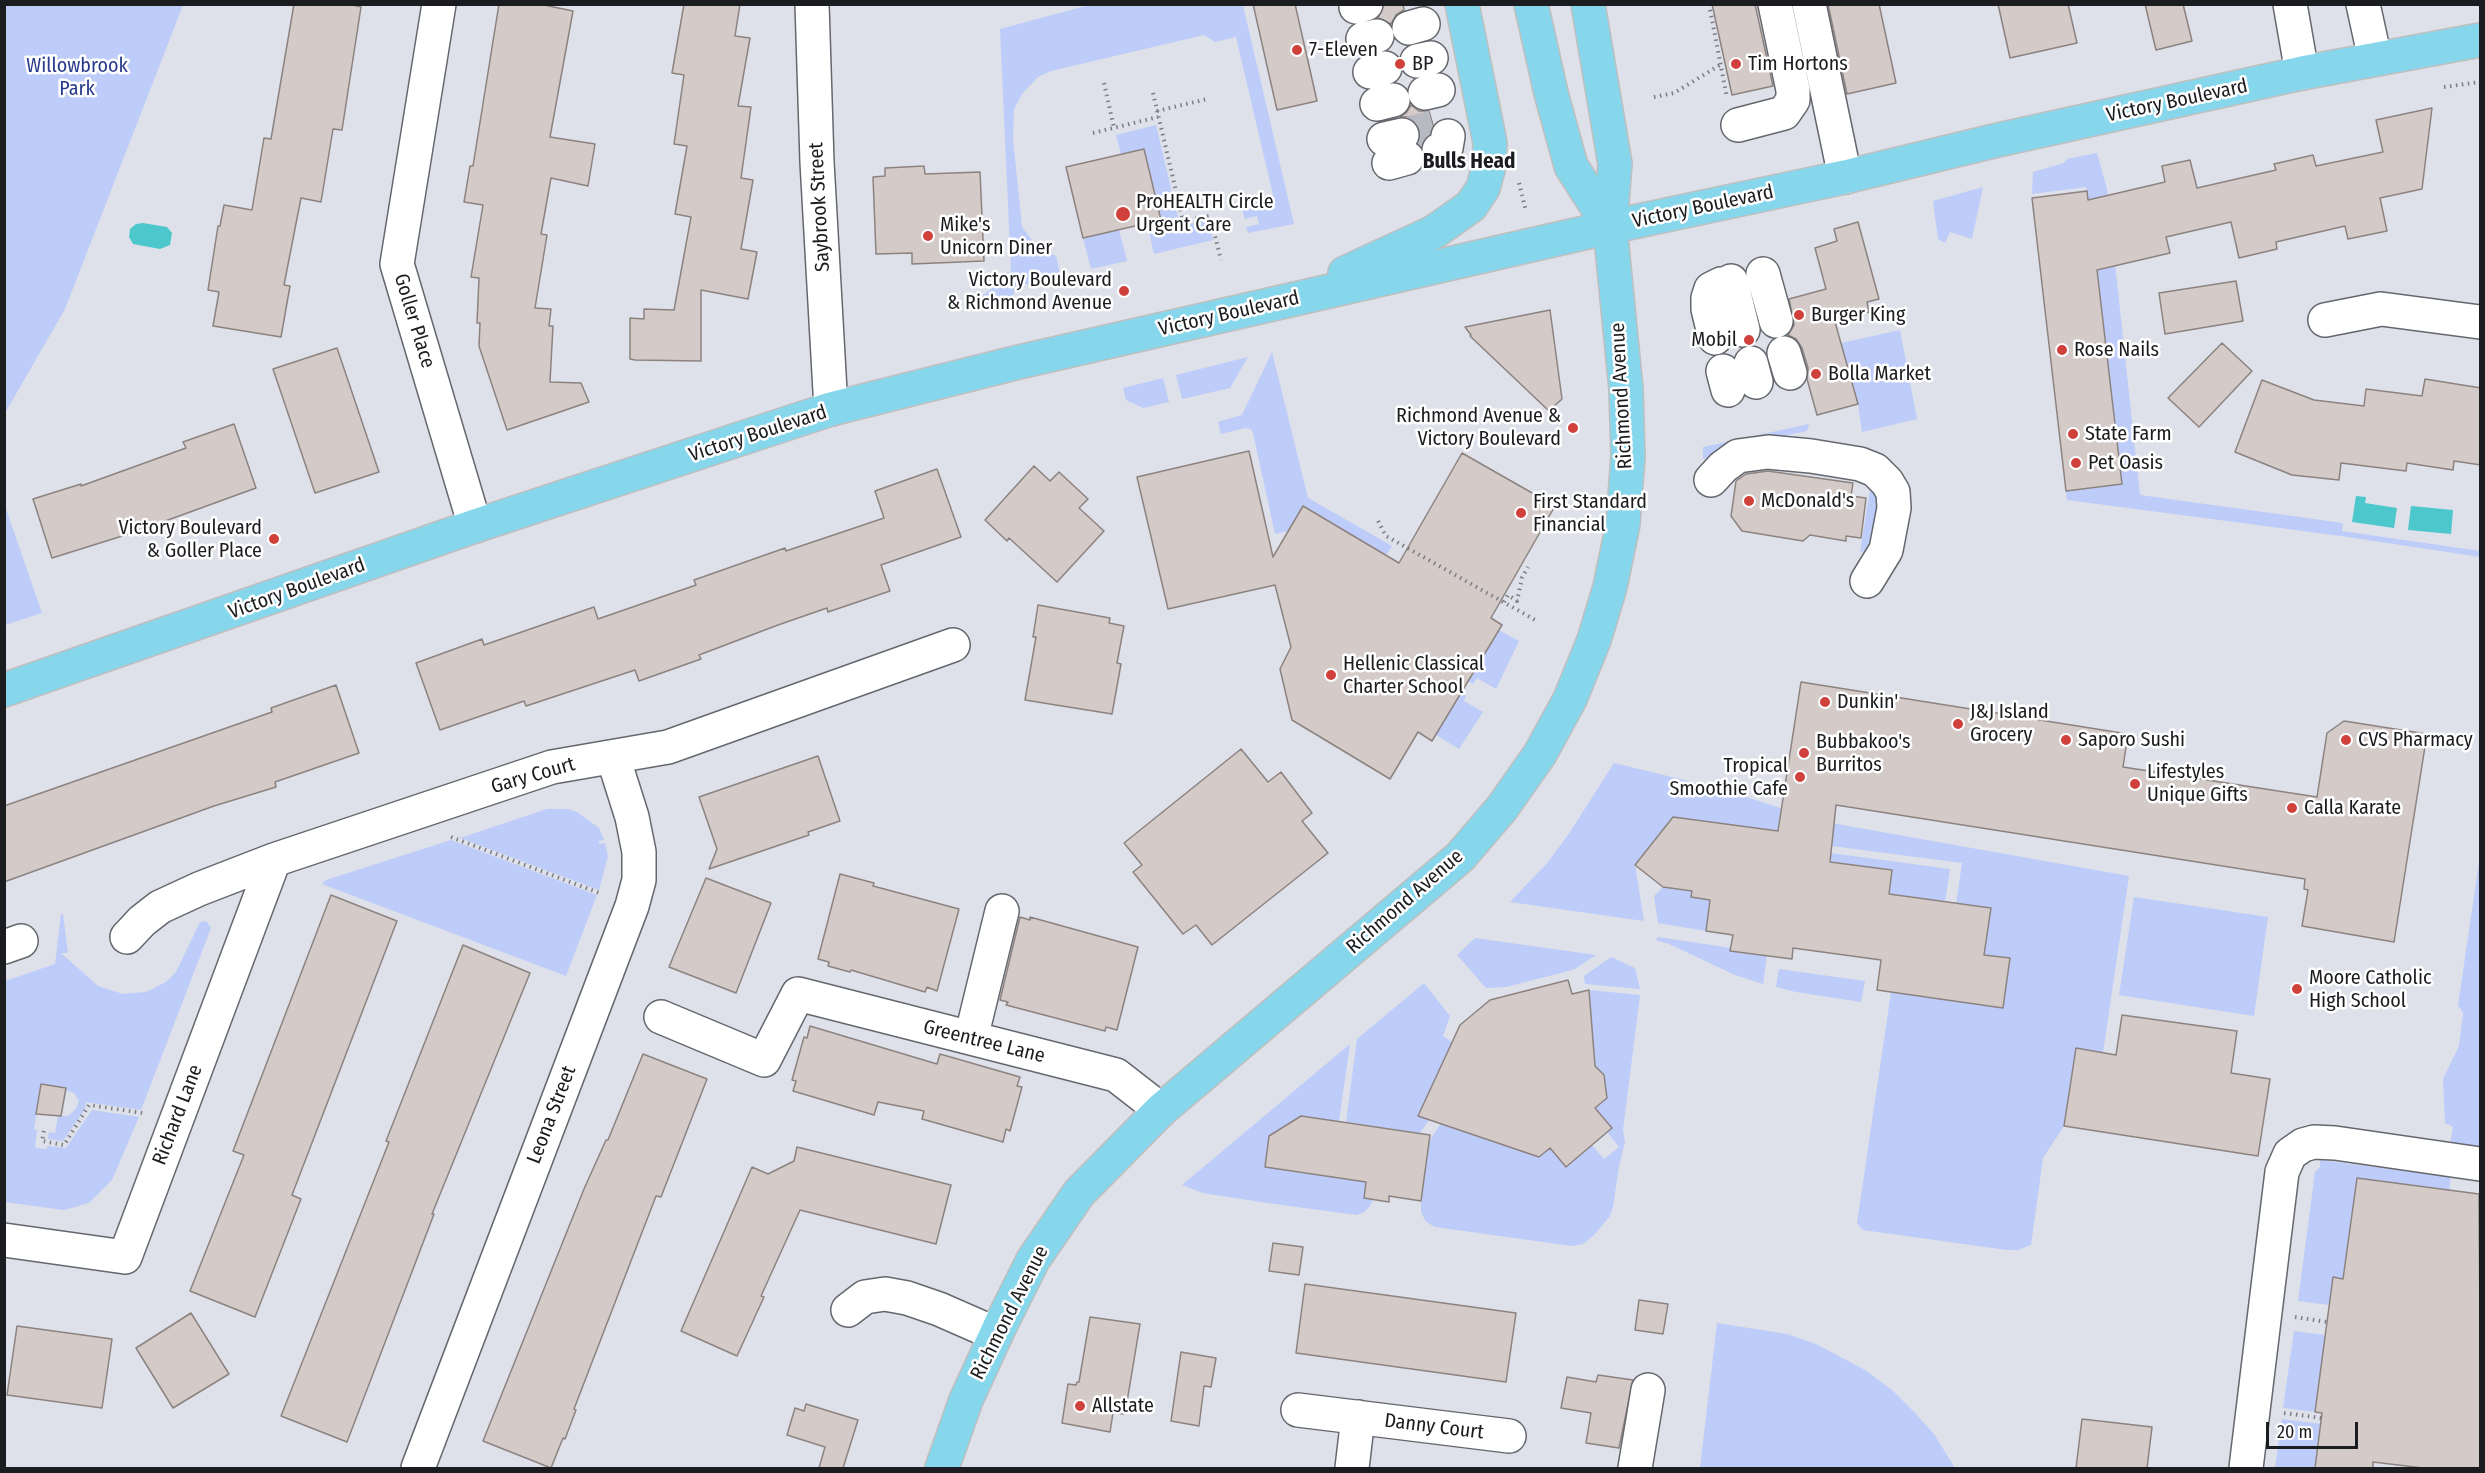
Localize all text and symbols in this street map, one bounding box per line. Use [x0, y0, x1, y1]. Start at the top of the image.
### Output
place label: 7-Eleven [1309, 38, 1378, 62]
marker: 7-Eleven [1290, 43, 1304, 57]
place label: BP [1412, 52, 1433, 76]
place label: Tim Hortons [1748, 52, 1848, 76]
park label: Willowbrook Park [26, 54, 128, 101]
marker: BP [1393, 57, 1407, 71]
marker: Tim Hortons [1729, 57, 1743, 71]
street label: Victory Boulevard [2104, 74, 2250, 128]
street label: Saybrook Street [805, 142, 835, 272]
district label: Bulls Head [1423, 149, 1515, 175]
street label: Victory Boulevard [1630, 180, 1776, 234]
place label: ProHEALTH Circle Urgent Care [1136, 190, 1274, 237]
marker: ProHEALTH Circle Urgent Care [1114, 205, 1132, 223]
place label: Mike's Unicorn Diner [940, 213, 1052, 260]
marker: Mike's Unicorn Diner [921, 229, 935, 243]
place label: Victory Boulevard & Richmond Avenue [947, 268, 1112, 315]
street label: Goller Place [388, 271, 440, 371]
marker: Victory Boulevard & Richmond Avenue [1117, 284, 1131, 298]
street label: Victory Boulevard [1156, 286, 1302, 342]
place label: Burger King [1811, 303, 1905, 327]
marker: Burger King [1792, 308, 1806, 322]
street label: Richmond Avenue [1606, 322, 1638, 470]
place label: Mobil [1691, 328, 1737, 352]
marker: Mobil [1742, 333, 1756, 347]
place label: Rose Nails [2074, 338, 2159, 362]
marker: Rose Nails [2055, 343, 2069, 357]
place label: Bolla Market [1828, 362, 1931, 386]
marker: Bolla Market [1809, 367, 1823, 381]
street label: Victory Boulevard [686, 400, 830, 468]
place label: Richmond Avenue & Victory Boulevard [1396, 404, 1561, 451]
marker: Richmond Avenue & Victory Boulevard [1566, 421, 1580, 435]
place label: State Farm [2085, 422, 2172, 446]
marker: State Farm [2066, 427, 2080, 441]
place label: Pet Oasis [2088, 451, 2163, 475]
marker: Pet Oasis [2069, 456, 2083, 470]
place label: McDonald's [1761, 489, 1854, 513]
place label: First Standard Financial [1533, 490, 1647, 537]
marker: McDonald's [1742, 494, 1756, 508]
marker: First Standard Financial [1514, 506, 1528, 520]
place label: Victory Boulevard & Goller Place [118, 516, 262, 563]
marker: Victory Boulevard & Goller Place [267, 532, 281, 546]
street label: Victory Boulevard [225, 553, 369, 625]
place label: Hellenic Classical Charter School [1343, 652, 1484, 699]
marker: Hellenic Classical Charter School [1324, 668, 1338, 682]
place label: Dunkin' [1837, 690, 1898, 714]
marker: Dunkin' [1818, 695, 1832, 709]
place label: J&J Island Grocery [1970, 700, 2049, 747]
marker: J&J Island Grocery [1951, 717, 1965, 731]
place label: Saporo Sushi [2078, 728, 2185, 752]
place label: CVS Pharmacy [2358, 728, 2473, 752]
place label: Bubbakoo's Burritos [1816, 730, 1911, 777]
marker: Saporo Sushi [2059, 733, 2073, 747]
marker: CVS Pharmacy [2339, 733, 2353, 747]
marker: Bubbakoo's Burritos [1797, 746, 1811, 760]
street label: Gary Court [488, 753, 578, 799]
place label: Tropical Smoothie Cafe [1669, 754, 1788, 801]
place label: Lifestyles Unique Gifts [2147, 760, 2248, 807]
marker: Tropical Smoothie Cafe [1793, 770, 1807, 784]
marker: Lifestyles Unique Gifts [2128, 777, 2142, 791]
place label: Calla Karate [2304, 796, 2401, 820]
marker: Calla Karate [2285, 801, 2299, 815]
street label: Richmond Avenue [1342, 845, 1468, 959]
place label: Moore Catholic High School [2309, 966, 2431, 1013]
marker: Moore Catholic High School [2290, 982, 2304, 996]
street label: Greentree Lane [921, 1015, 1047, 1069]
street label: Richard Lane [148, 1061, 208, 1169]
street label: Leona Street [522, 1063, 582, 1167]
street label: Richmond Avenue [966, 1242, 1054, 1384]
place label: Allstate [1092, 1394, 1154, 1418]
marker: Allstate [1073, 1399, 1087, 1413]
street label: Danny Court [1383, 1409, 1485, 1445]
scale bar [2269, 1410, 2360, 1448]
text: 20 m [2277, 1421, 2312, 1443]

